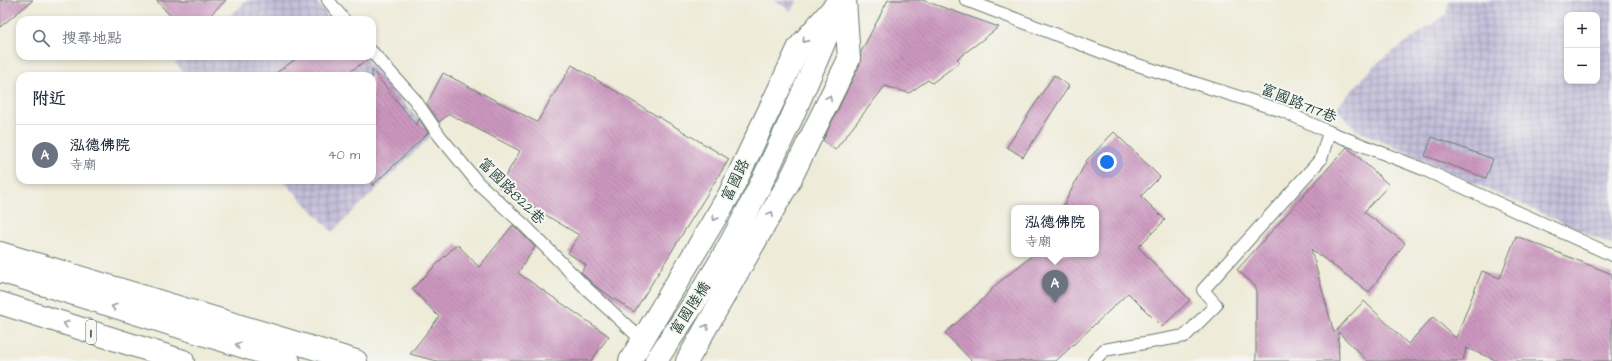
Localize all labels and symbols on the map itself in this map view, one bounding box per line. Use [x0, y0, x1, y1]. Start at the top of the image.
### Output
one-way arrow [802, 35, 810, 43]
street label: 富國路717巷 [1258, 79, 1340, 128]
one-way arrow [824, 95, 832, 103]
your location [1097, 152, 1117, 172]
street label: 富國路822巷 [473, 153, 550, 230]
street label: 富國路 [716, 155, 755, 205]
one-way arrow [766, 211, 774, 219]
one-way arrow [713, 214, 720, 221]
pin: A [1042, 270, 1068, 303]
street label: 富國陸橋 [665, 277, 716, 339]
one-way arrow [111, 303, 118, 312]
one-way arrow [62, 320, 69, 329]
road number: 1 [86, 320, 96, 344]
one-way arrow [702, 324, 709, 331]
one-way arrow [235, 341, 242, 350]

